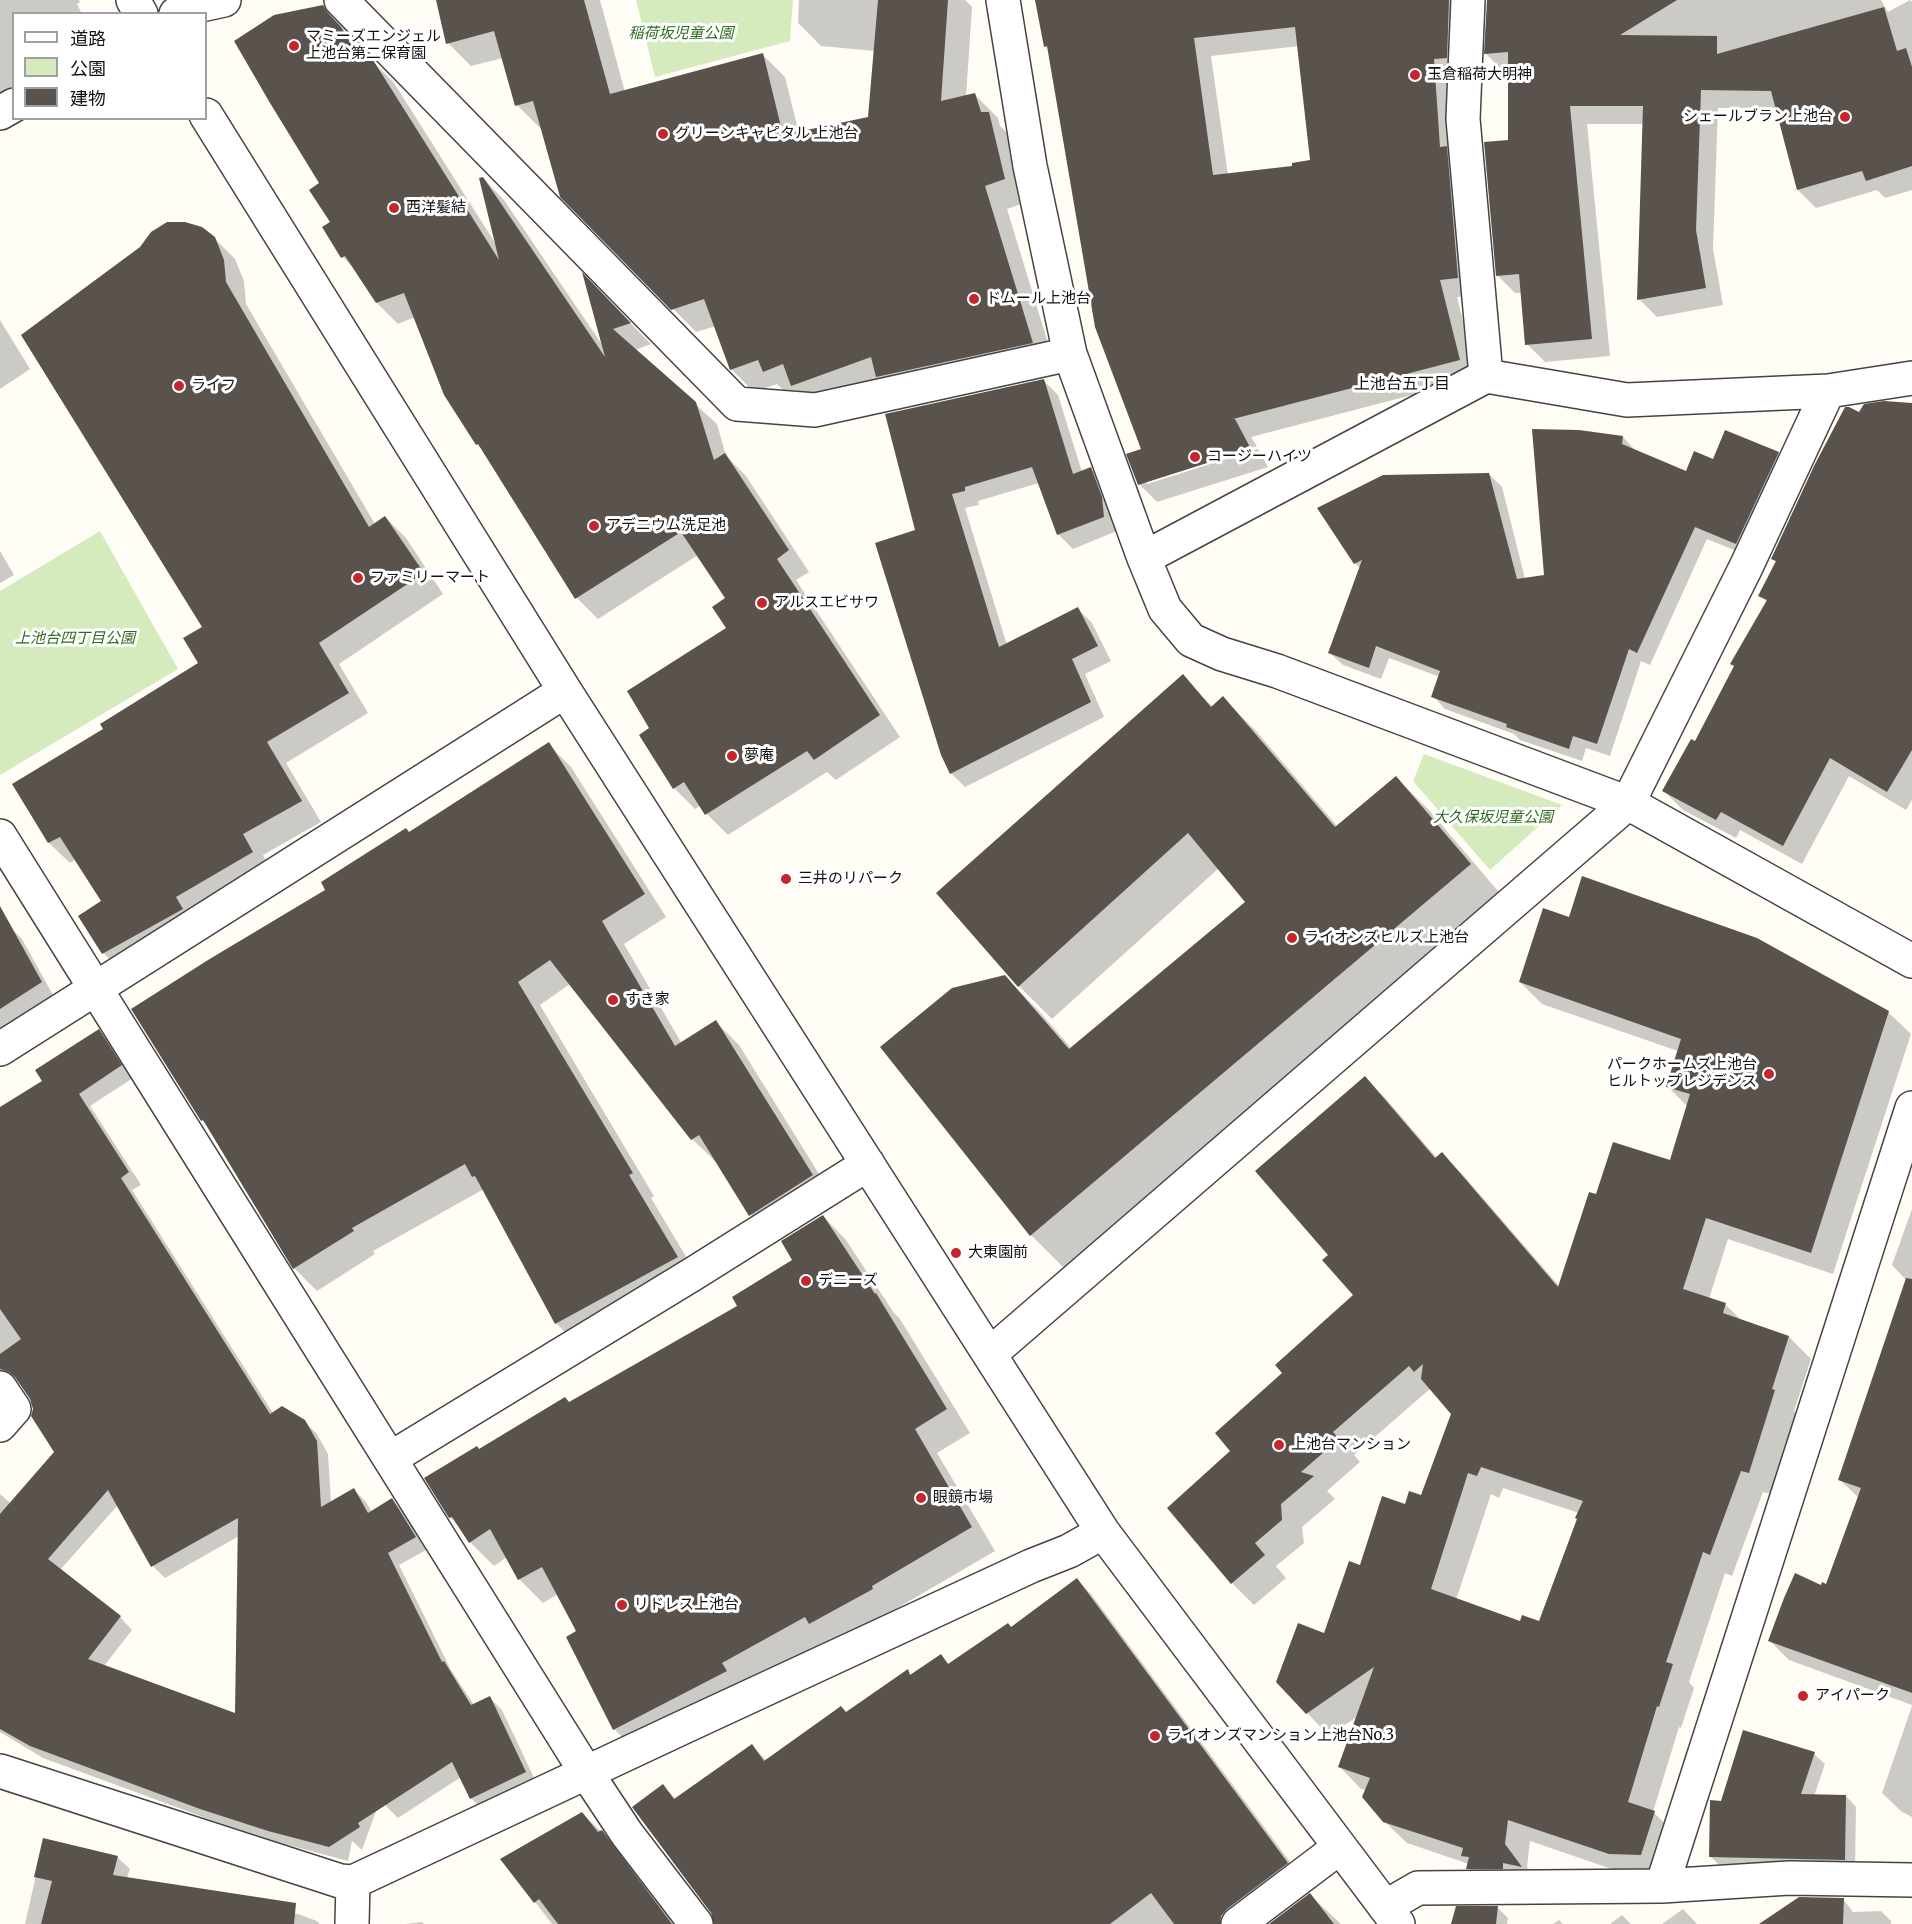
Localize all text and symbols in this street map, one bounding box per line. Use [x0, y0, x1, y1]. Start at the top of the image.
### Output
legend [12, 12, 207, 120]
park label: 稲荷坂児童公園 [629, 25, 733, 43]
text: 道路 [70, 27, 106, 50]
place label: マミーズエンジェル 上池台第二保育園 [306, 28, 441, 63]
marker: マミーズエンジェル 上池台第二保育園 [287, 39, 301, 53]
text: 公園 [70, 57, 106, 80]
place label: 玉倉稲荷大明神 [1427, 66, 1532, 84]
marker: 玉倉稲荷大明神 [1408, 68, 1422, 82]
text: 建物 [70, 87, 106, 110]
place label: シェールブラン上池台 [1683, 108, 1833, 126]
marker: シェールブラン上池台 [1838, 110, 1852, 124]
place label: グリーンキャピタル 上池台 [675, 125, 859, 143]
marker: グリーンキャピタル 上池台 [656, 127, 670, 141]
place label: 西洋髪結 [406, 199, 466, 217]
marker: 西洋髪結 [387, 201, 401, 215]
place label: ドムール上池台 [986, 290, 1091, 308]
marker: ドムール上池台 [967, 292, 981, 306]
district label: 上池台五丁目 [1354, 374, 1450, 394]
place label: ライフ [191, 377, 236, 395]
marker: ライフ [172, 379, 186, 393]
place label: コージーハイツ [1207, 448, 1312, 466]
marker: コージーハイツ [1188, 450, 1202, 464]
place label: アデニウム洗足池 [606, 517, 726, 535]
marker: アデニウム洗足池 [587, 519, 601, 533]
place label: ファミリーマート [370, 569, 490, 587]
marker: ファミリーマート [351, 571, 365, 585]
place label: アルスエビサワ [774, 594, 879, 612]
marker: アルスエビサワ [755, 596, 769, 610]
park label: 上池台四丁目公園 [15, 630, 135, 648]
place label: 夢庵 [744, 747, 774, 765]
marker: 夢庵 [725, 749, 739, 763]
park label: 大久保坂児童公園 [1433, 809, 1553, 827]
place label: 三井のリパーク [798, 870, 903, 888]
marker: 三井のリパーク [779, 872, 793, 886]
place label: ライオンズヒルズ上池台 [1304, 929, 1469, 947]
marker: ライオンズヒルズ上池台 [1285, 931, 1299, 945]
place label: すき家 [625, 991, 670, 1009]
marker: すき家 [606, 993, 620, 1007]
place label: パークホームズ上池台 ヒルトップレジデンス [1607, 1056, 1757, 1091]
marker: パークホームズ上池台 ヒルトップレジデンス [1762, 1067, 1776, 1081]
place label: 大東園前 [968, 1244, 1028, 1262]
marker: 大東園前 [949, 1246, 963, 1260]
place label: デニーズ [818, 1272, 878, 1290]
marker: デニーズ [799, 1274, 813, 1288]
place label: 上池台マンション [1291, 1436, 1411, 1454]
marker: 上池台マンション [1272, 1438, 1286, 1452]
place label: 眼鏡市場 [933, 1489, 993, 1507]
marker: 眼鏡市場 [914, 1491, 928, 1505]
place label: リドレス上池台 [634, 1596, 739, 1614]
marker: リドレス上池台 [615, 1598, 629, 1612]
place label: アイパーク [1815, 1687, 1890, 1705]
marker: アイパーク [1796, 1689, 1810, 1703]
place label: ライオンズマンション上池台No.3 [1167, 1727, 1394, 1745]
marker: ライオンズマンション上池台No.3 [1148, 1729, 1162, 1743]

